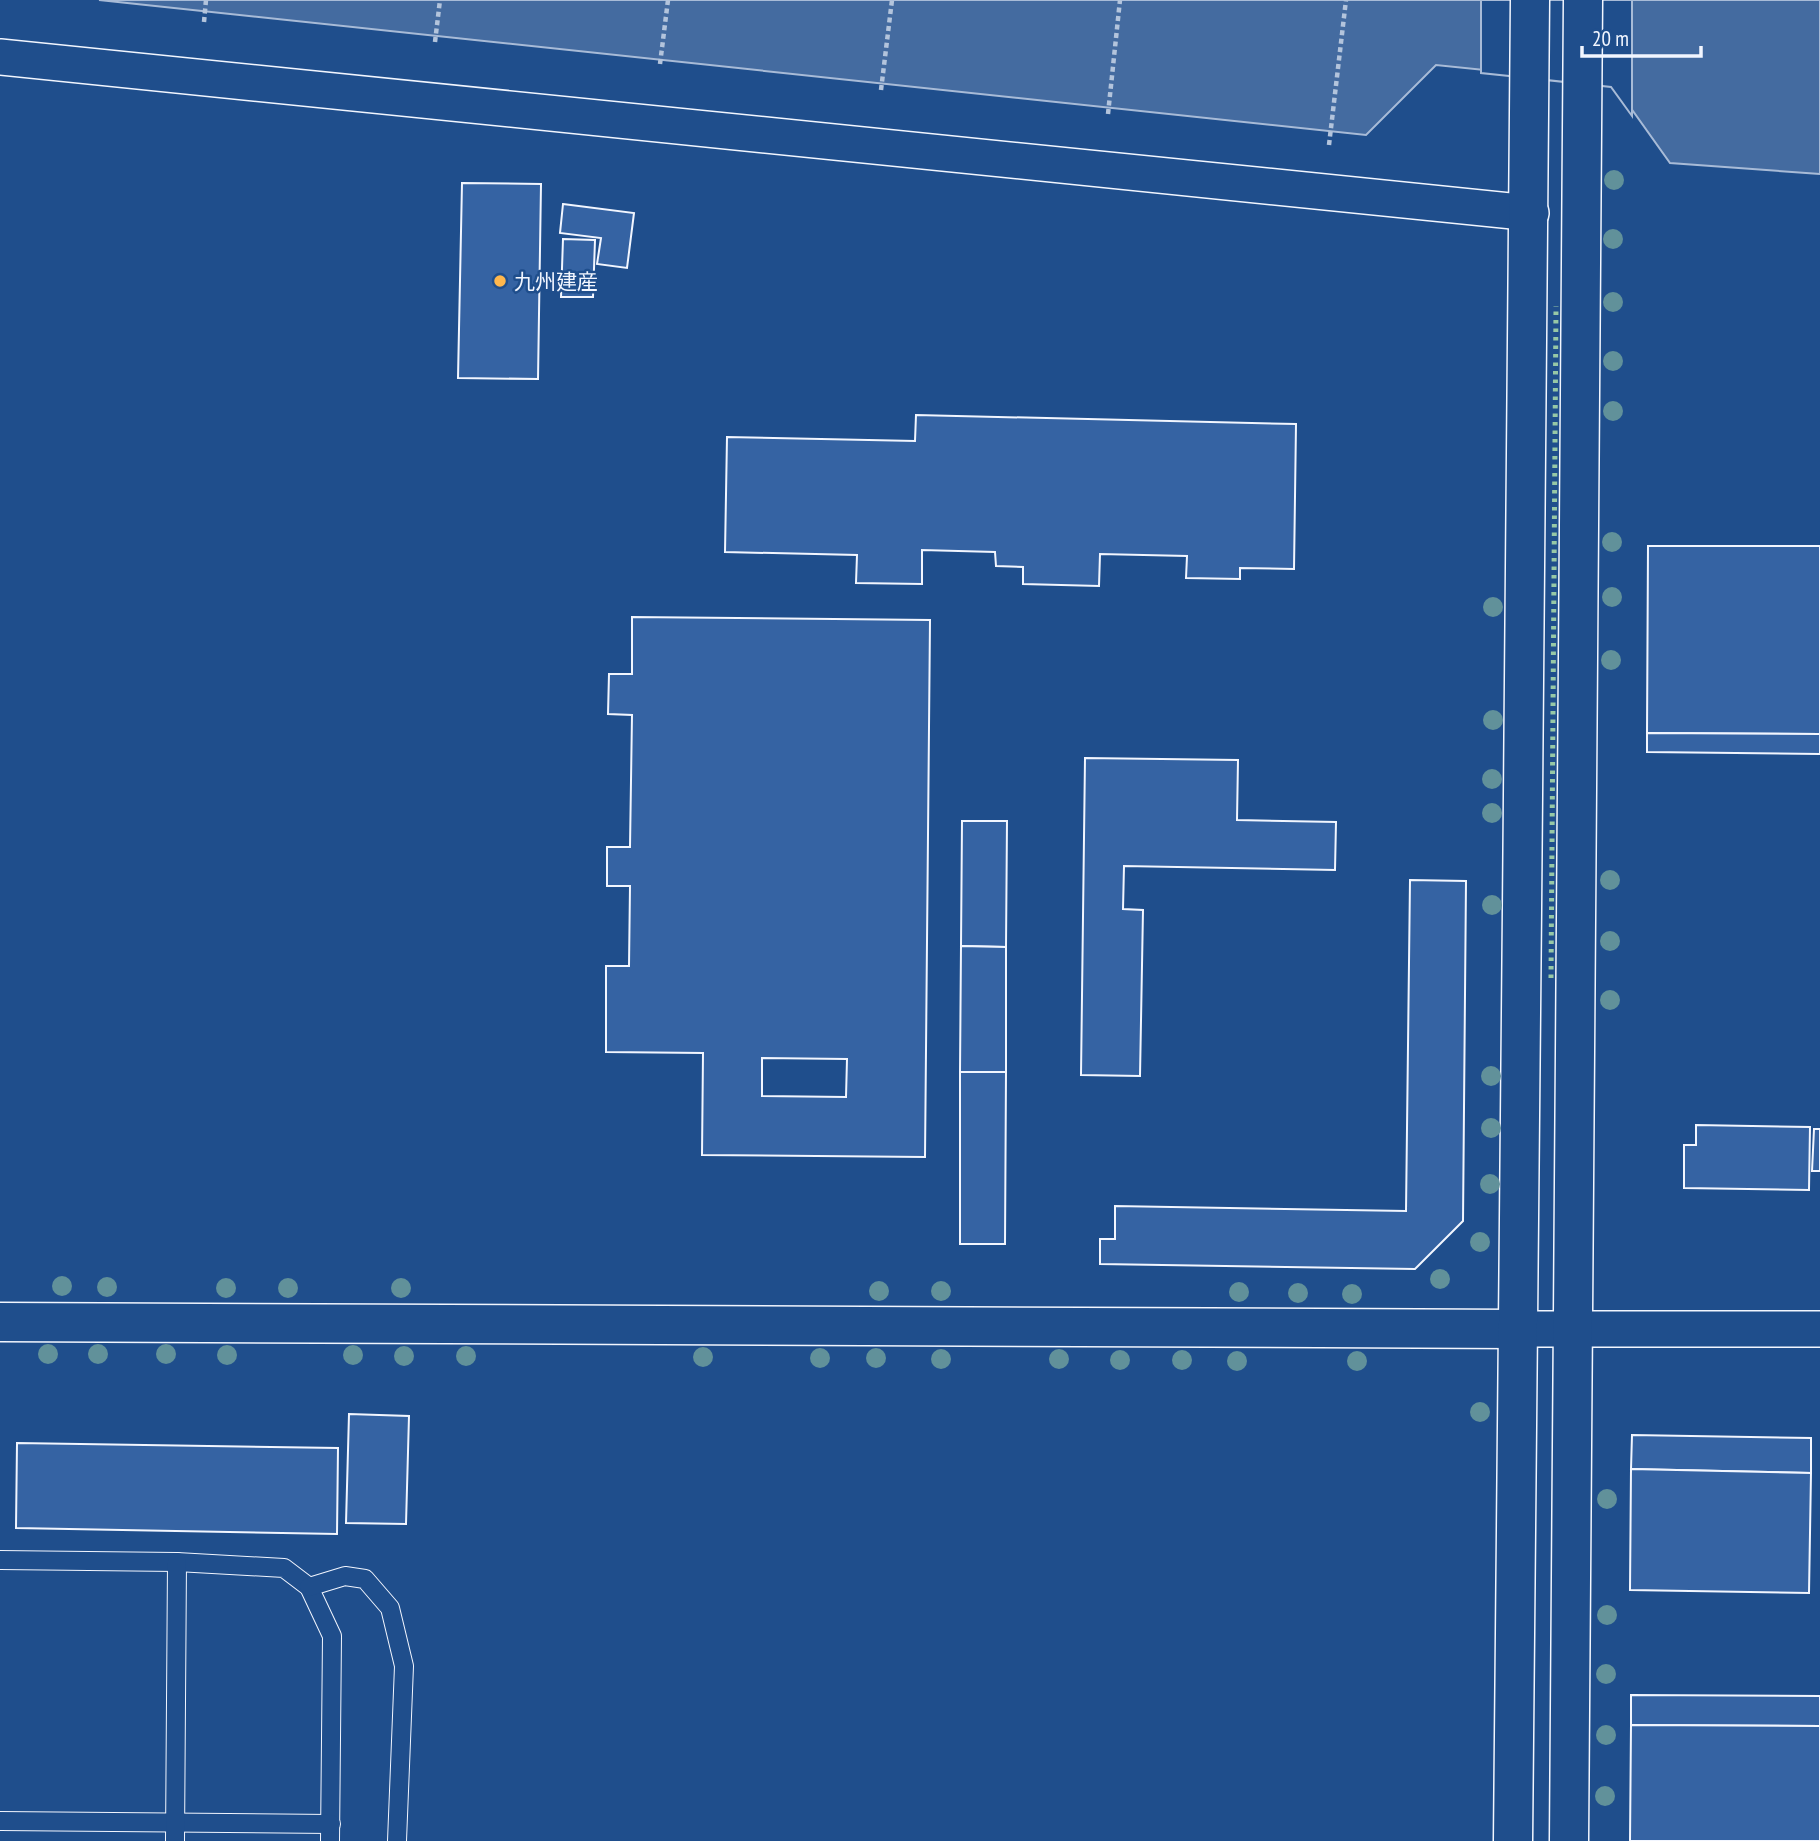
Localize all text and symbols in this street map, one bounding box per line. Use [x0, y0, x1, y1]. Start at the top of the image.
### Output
scale bar [1582, 14, 1701, 58]
text: 20 m [1592, 25, 1629, 52]
place label: 九州建産 [514, 268, 598, 295]
marker: 九州建産 [492, 273, 508, 289]

